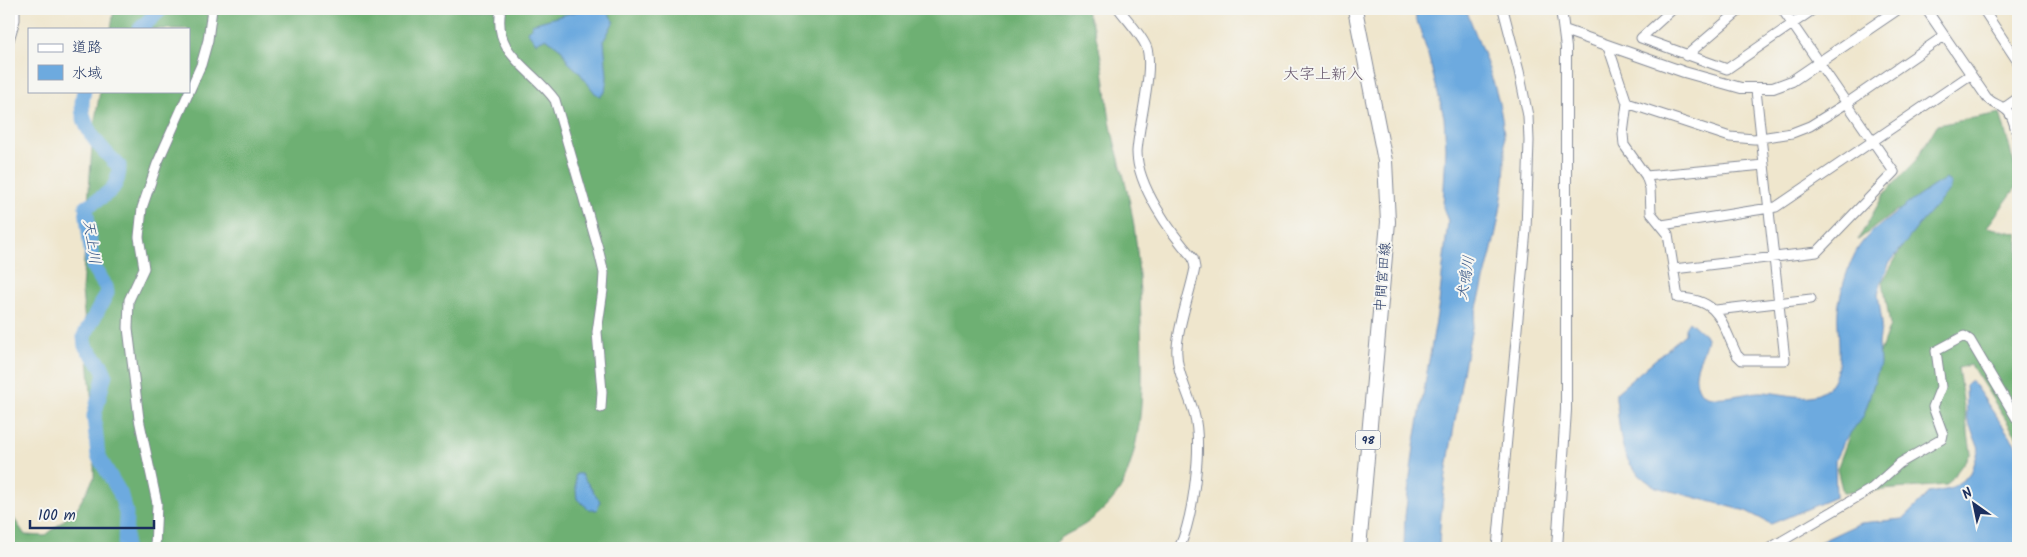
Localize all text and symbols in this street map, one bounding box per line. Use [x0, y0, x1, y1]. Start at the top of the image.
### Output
legend [28, 28, 190, 92]
text: 道路 [72, 36, 102, 60]
text: 水域 [72, 62, 102, 86]
district label: 大字上新入 [1283, 62, 1363, 87]
water label: 天上川 [76, 218, 106, 266]
street label: 中間宮田線 [1369, 241, 1397, 313]
water label: 犬鳴川 [1450, 254, 1482, 302]
road number: 98 [1356, 430, 1380, 450]
north arrow [1950, 480, 2000, 530]
text: N [1958, 482, 1977, 506]
scale bar [30, 497, 154, 529]
text: 100 m [38, 504, 76, 528]

